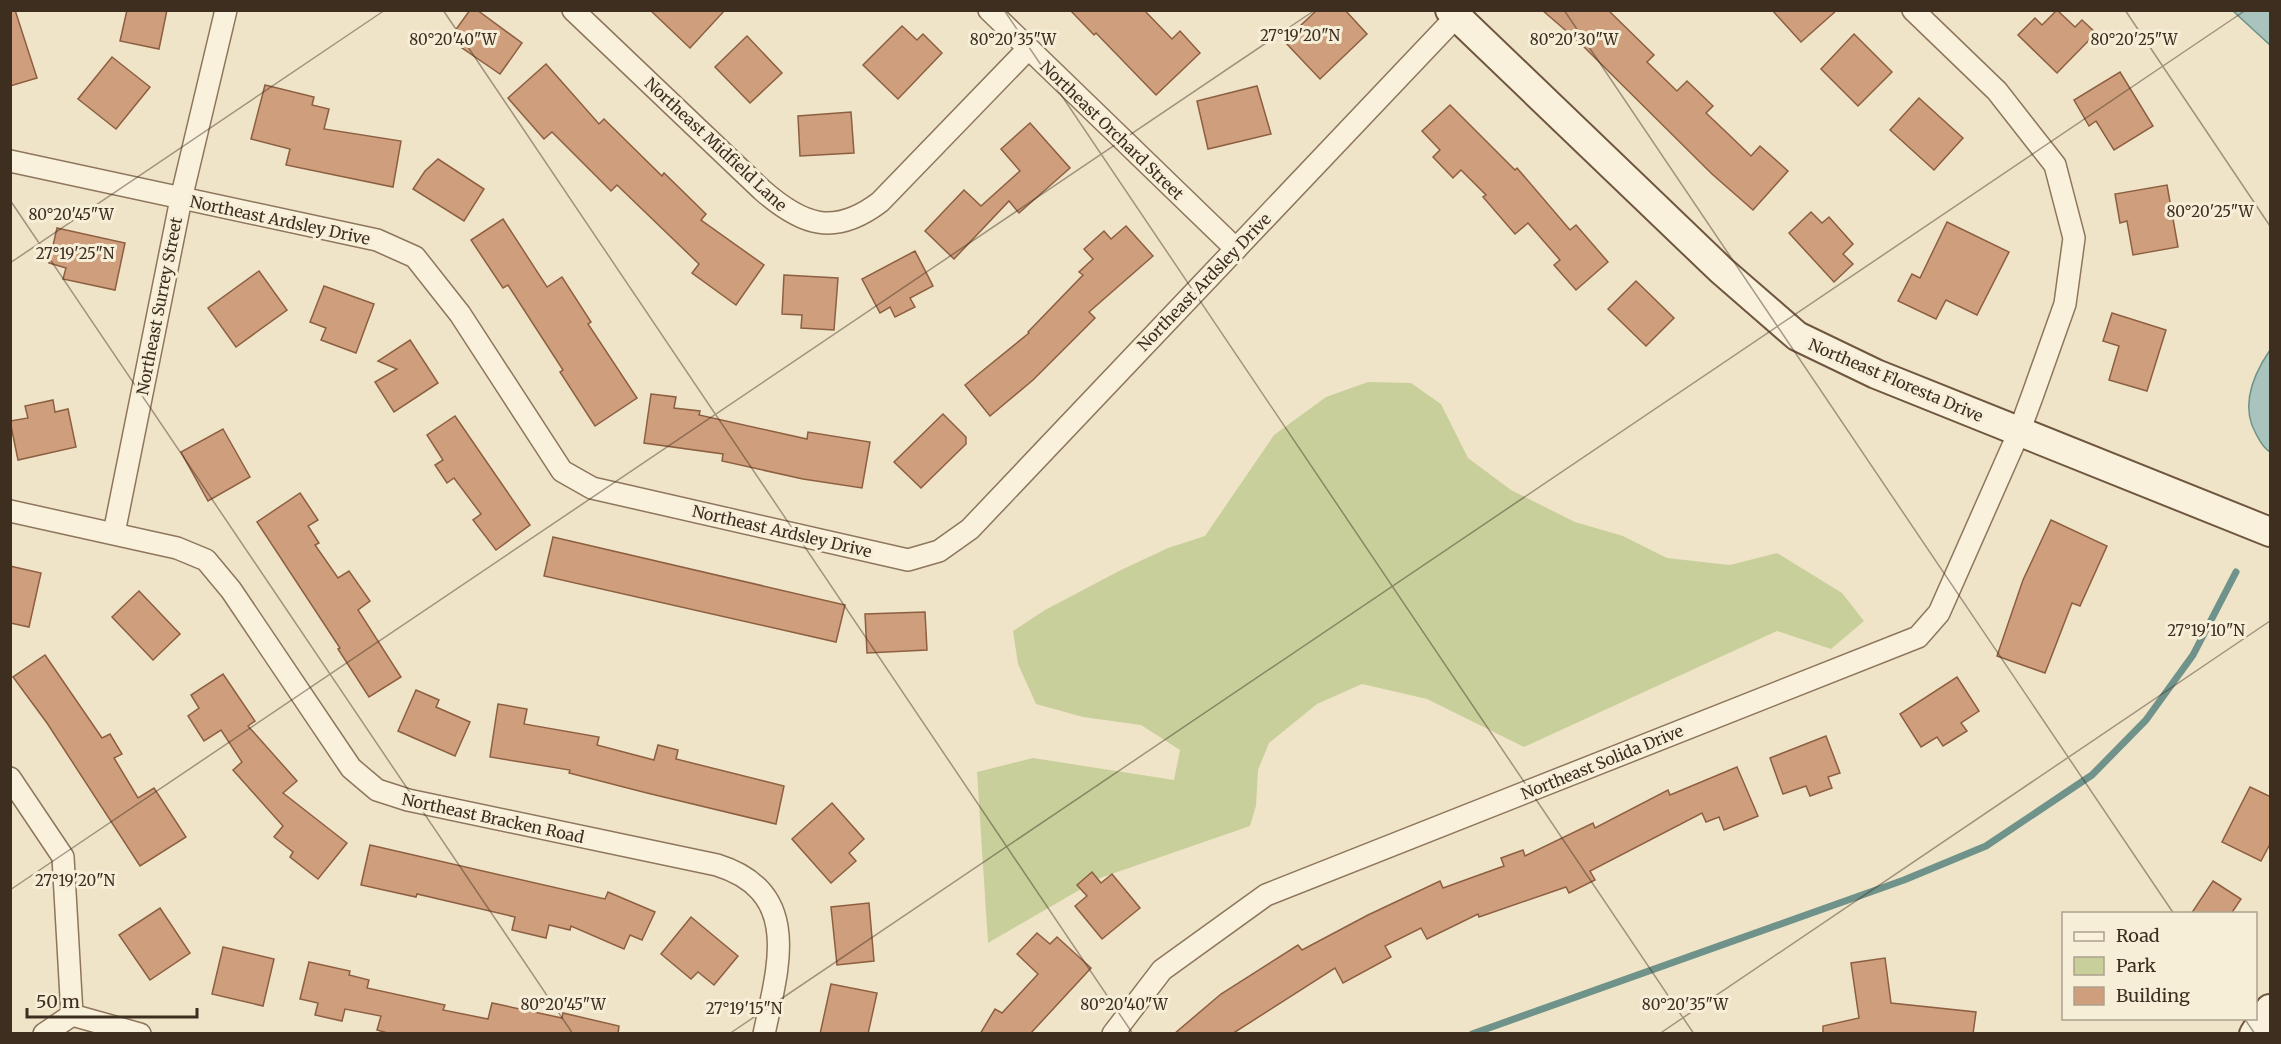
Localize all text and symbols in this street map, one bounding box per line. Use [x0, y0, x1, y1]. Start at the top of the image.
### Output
text: 27°19'20"N [1260, 26, 1340, 45]
text: 80°20'40"W [409, 30, 498, 49]
text: 80°20'35"W [970, 30, 1057, 49]
text: 80°20'30"W [1530, 30, 1619, 49]
text: 80°20'25"W [2090, 30, 2179, 49]
street label: Northeast Orchard Street [1036, 56, 1188, 204]
street label: Northeast Midfield Lane [641, 73, 791, 215]
street label: Northeast Ardsley Drive [188, 191, 372, 249]
text: 80°20'25"W [2166, 202, 2255, 221]
text: 80°20'45"W [28, 205, 115, 224]
street label: Northeast Ardsley Drive [1133, 209, 1275, 355]
street label: Northeast Surrey Street [132, 215, 186, 397]
text: 27°19'25"N [36, 244, 115, 263]
street label: Northeast Floresta Drive [1806, 334, 1986, 426]
street label: Northeast Ardsley Drive [690, 501, 874, 561]
text: 27°19'10"N [2167, 621, 2245, 640]
street label: Northeast Solida Drive [1518, 720, 1686, 804]
street label: Northeast Bracken Road [400, 789, 586, 847]
text: 27°19'20"N [35, 871, 115, 890]
legend [2062, 912, 2257, 1020]
text: Road [2116, 924, 2160, 947]
text: Park [2116, 954, 2157, 977]
scale bar [27, 981, 196, 1019]
text: Building [2116, 984, 2190, 1007]
text: 50 m [36, 990, 80, 1013]
text: 80°20'45"W [520, 995, 607, 1014]
text: 80°20'40"W [1080, 995, 1169, 1014]
text: 80°20'35"W [1642, 995, 1729, 1014]
text: 27°19'15"N [706, 999, 783, 1018]

